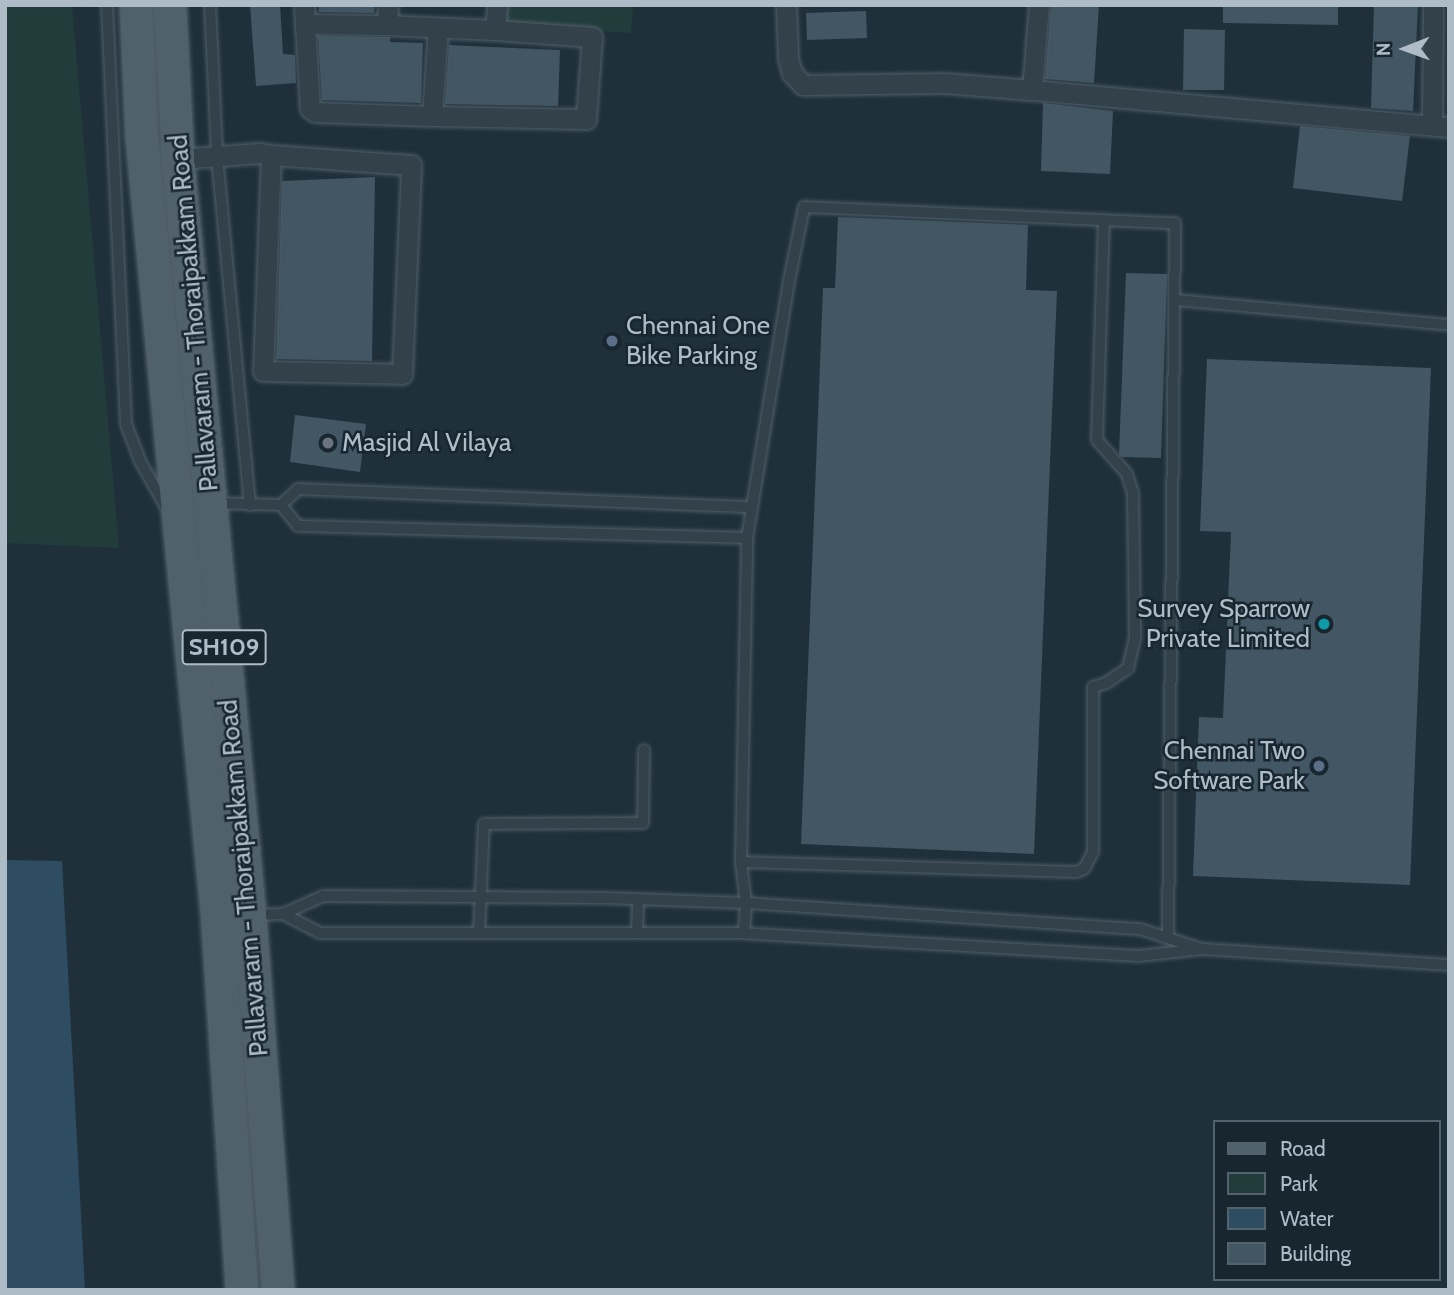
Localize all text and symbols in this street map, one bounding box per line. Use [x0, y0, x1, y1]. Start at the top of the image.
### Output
north arrow [1370, 14, 1440, 84]
text: N [1372, 42, 1395, 56]
street label: Pallavaram - Thoraipakkam Road [163, 133, 225, 493]
place label: Chennai One Bike Parking [626, 310, 770, 372]
marker: Chennai One Bike Parking [604, 333, 620, 349]
place label: Masjid Al Vilaya [342, 427, 511, 459]
marker: Masjid Al Vilaya [320, 435, 336, 451]
place label: Survey Sparrow Private Limited [1137, 593, 1310, 654]
marker: Survey Sparrow Private Limited [1316, 616, 1332, 632]
road number: SH109 [180, 626, 268, 668]
street label: Pallavaram - Thoraipakkam Road [213, 698, 275, 1058]
place label: Chennai Two Software Park [1153, 735, 1305, 796]
marker: Chennai Two Software Park [1311, 758, 1327, 774]
legend [1212, 1120, 1440, 1281]
text: Road [1280, 1136, 1326, 1161]
text: Park [1280, 1171, 1318, 1196]
text: Water [1280, 1206, 1333, 1231]
text: Building [1280, 1241, 1351, 1266]

